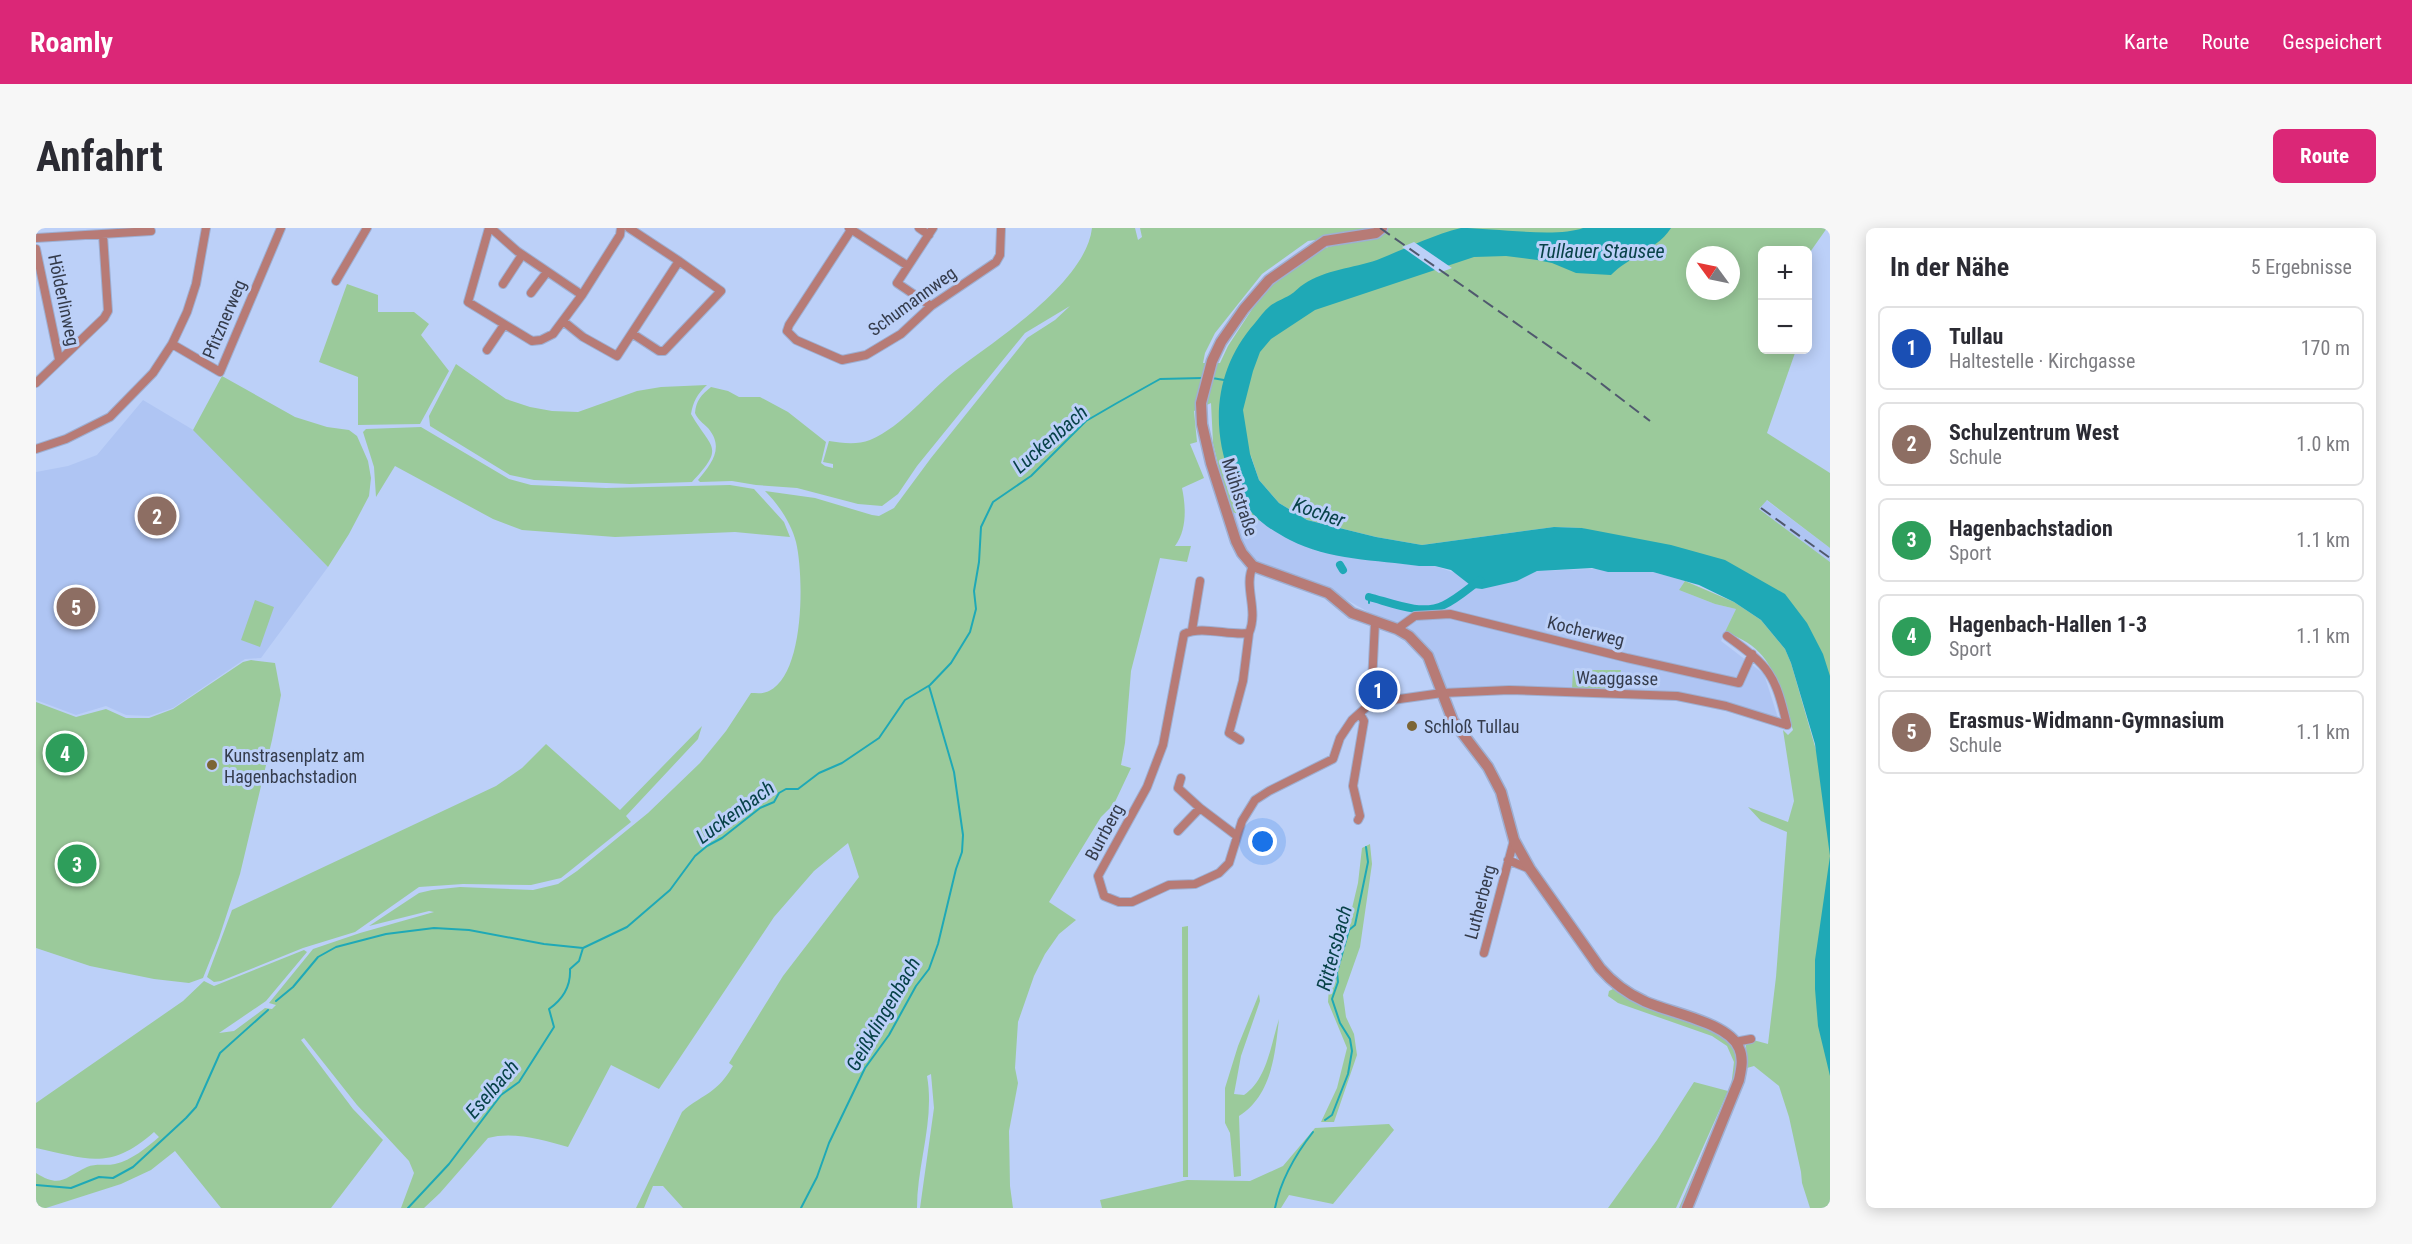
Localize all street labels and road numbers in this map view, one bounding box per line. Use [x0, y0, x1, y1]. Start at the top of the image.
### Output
street label: Hölderlinweg [44, 252, 84, 348]
street label: Schumannweg [864, 262, 960, 340]
street label: Pfitznerweg [198, 276, 250, 362]
street label: Mühlstraße [1218, 456, 1262, 538]
street label: Kocherweg [1545, 611, 1627, 651]
street label: Waaggasse [1576, 667, 1658, 689]
street label: Burrberg [1080, 800, 1128, 864]
street label: Lutherberg [1460, 862, 1500, 942]

